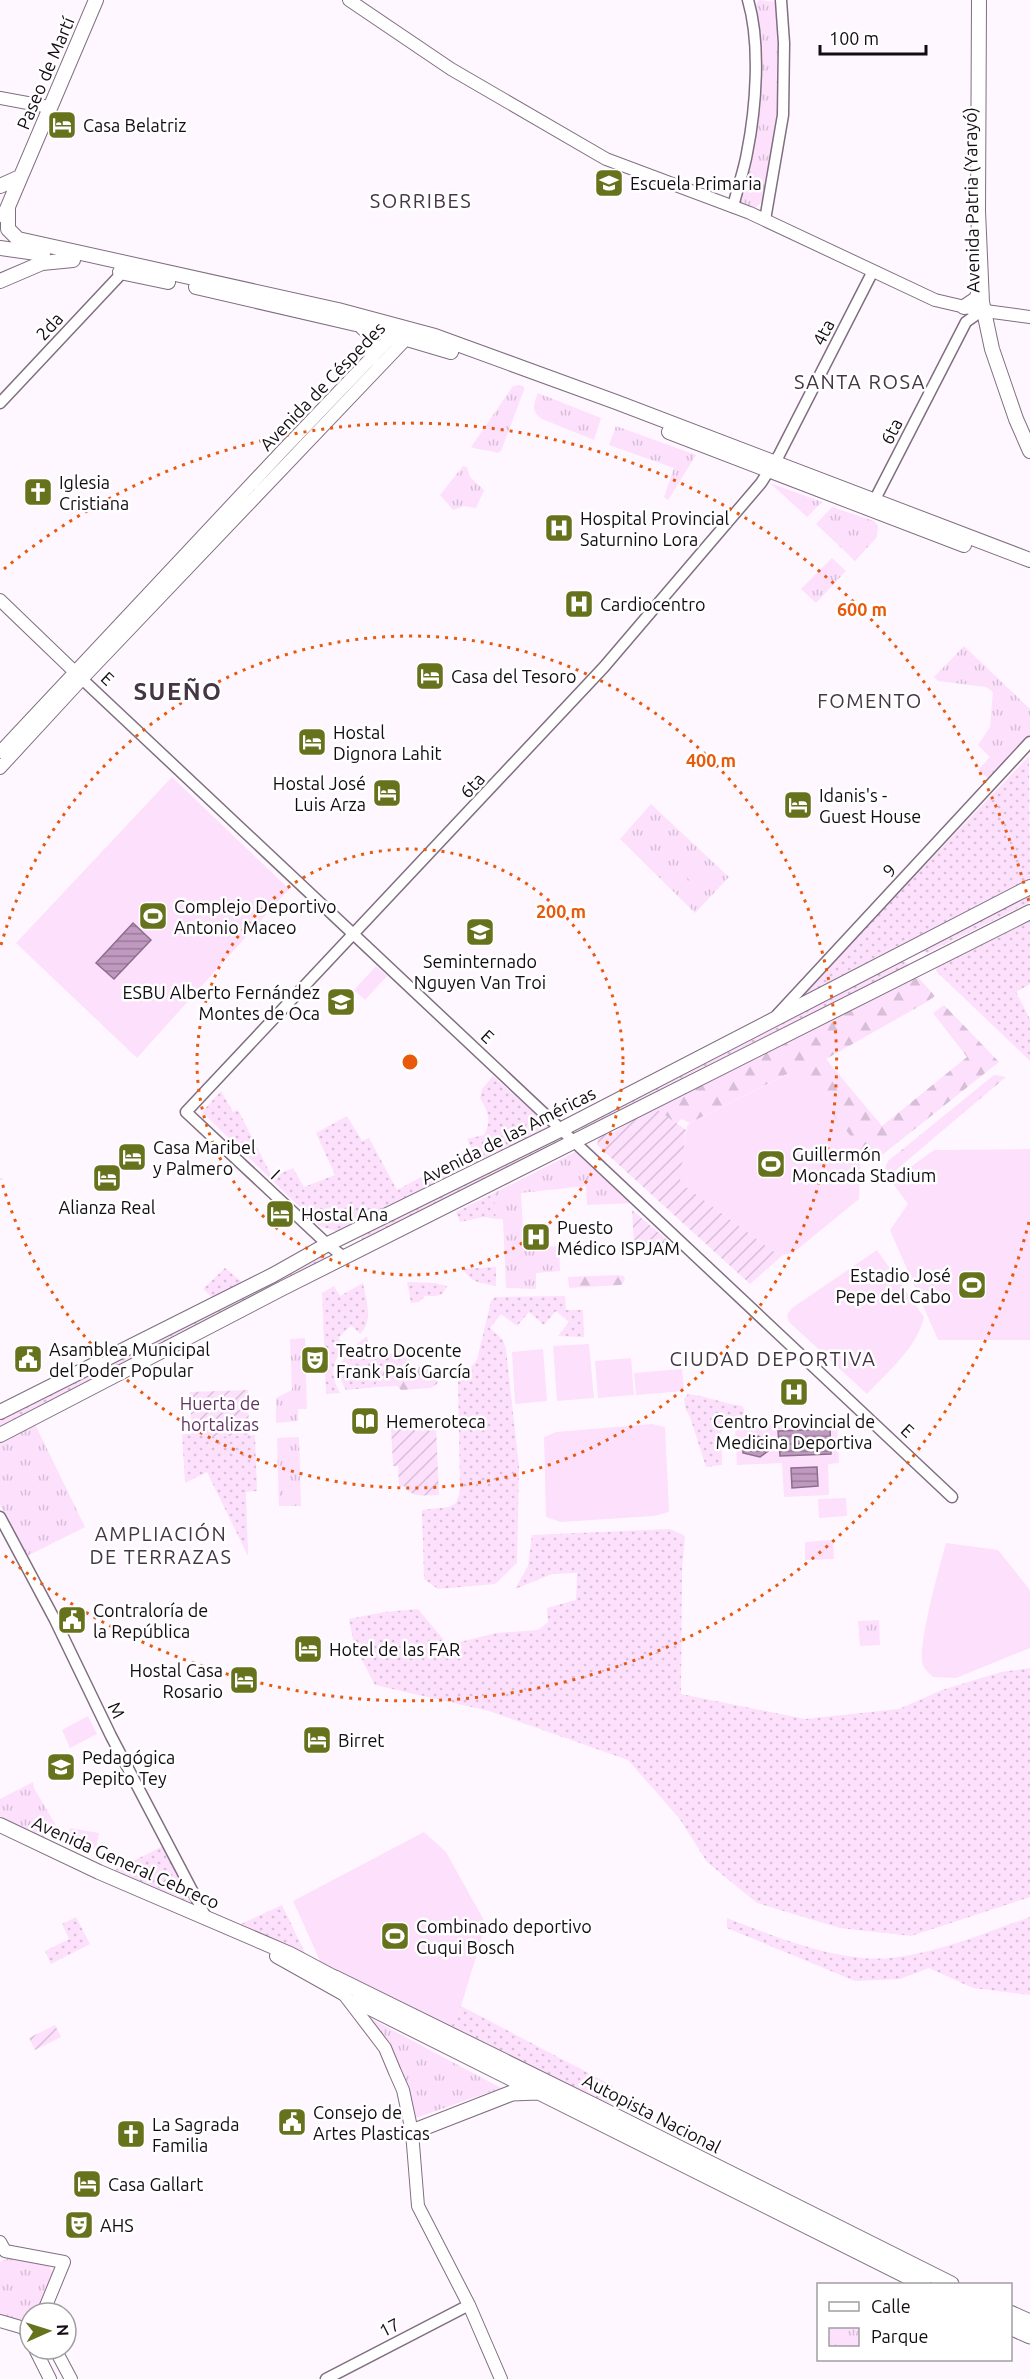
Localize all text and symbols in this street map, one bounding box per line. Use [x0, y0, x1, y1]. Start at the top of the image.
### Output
street label: Paseo de Martí [12, 13, 78, 132]
scale bar [820, 18, 926, 56]
text: 100 m [829, 28, 879, 48]
street label: Avenida Patria (Yarayó) [959, 107, 984, 293]
hotel icon: Casa Belatriz [46, 109, 78, 141]
place label: Casa Belatriz [83, 115, 186, 135]
school or university icon: Escuela Primaria [593, 167, 625, 199]
place label: Escuela Primaria [630, 173, 762, 193]
district label: SORRIBES [370, 189, 472, 212]
street label: 2da [31, 308, 67, 344]
street label: 4ta [808, 316, 838, 348]
street label: Avenida de Céspedes [255, 317, 389, 454]
district label: SANTA ROSA [794, 370, 926, 393]
street label: 6ta [876, 415, 906, 447]
place label: Iglesia Cristiana [59, 472, 129, 513]
church icon: Iglesia Cristiana [22, 476, 54, 508]
place label: Hospital Provincial Saturnino Lora [580, 508, 729, 549]
hospital icon: Hospital Provincial Saturnino Lora [543, 512, 575, 544]
hospital icon: Cardiocentro [563, 588, 595, 620]
place label: Cardiocentro [600, 594, 705, 614]
text: 600 m [837, 599, 887, 619]
hotel icon: Casa del Tesoro [414, 660, 446, 692]
place label: Casa del Tesoro [451, 666, 577, 686]
street label: E [97, 667, 119, 689]
district label: SUEÑO [133, 677, 223, 705]
district label: FOMENTO [817, 689, 923, 712]
place label: Hostal Dignora Lahit [333, 722, 442, 763]
hotel icon: Hostal Dignora Lahit [296, 726, 328, 758]
text: 400 m [686, 750, 736, 770]
street label: 6ta [456, 769, 488, 801]
place label: Hostal José Luis Arza [273, 773, 366, 814]
hotel icon: Hostal José Luis Arza [371, 777, 403, 809]
place label: Idanis's - Guest House [819, 785, 921, 826]
hotel icon: Idanis's - Guest House [782, 789, 814, 821]
street label: 9 [878, 860, 900, 880]
place label: Complejo Deportivo Antonio Maceo [174, 896, 337, 937]
sports icon: Complejo Deportivo Antonio Maceo [137, 900, 169, 932]
text: 200 m [536, 901, 586, 921]
school or university icon: Seminternado Nguyen Van Troi [464, 916, 496, 948]
place label: Seminternado Nguyen Van Troi [414, 951, 546, 992]
place label: ESBU Alberto Fernández Montes de Oca [122, 982, 320, 1023]
school or university icon: ESBU Alberto Fernández Montes de Oca [325, 986, 357, 1018]
street label: E [477, 1025, 499, 1047]
centre of rings [400, 1052, 420, 1072]
street label: Avenida de las Américas [417, 1082, 599, 1188]
place label: Casa Maribel y Palmero [153, 1137, 256, 1178]
hotel icon: Casa Maribel y Palmero [116, 1141, 148, 1173]
place label: Guillermón Moncada Stadium [792, 1144, 936, 1185]
sports icon: Guillermón Moncada Stadium [755, 1148, 787, 1180]
hotel icon: Alianza Real [91, 1162, 123, 1194]
street label: I [267, 1165, 285, 1183]
place label: Alianza Real [58, 1197, 156, 1217]
hotel icon: Hostal Ana [264, 1198, 296, 1230]
place label: Hostal Ana [301, 1204, 388, 1224]
place label: Puesto Médico ISPJAM [557, 1217, 680, 1258]
hospital icon: Puesto Médico ISPJAM [520, 1221, 552, 1253]
place label: Estadio José Pepe del Cabo [835, 1265, 951, 1306]
sports icon: Estadio José Pepe del Cabo [956, 1269, 988, 1301]
place label: Asamblea Municipal del Poder Popular [49, 1339, 210, 1380]
place label: Teatro Docente Frank País García [336, 1340, 471, 1381]
public building icon: Asamblea Municipal del Poder Popular [12, 1343, 44, 1375]
theatre icon: Teatro Docente Frank País García [299, 1344, 331, 1376]
district label: CIUDAD DEPORTIVA [670, 1347, 876, 1370]
hospital icon: Centro Provincial de Medicina Deportiva [778, 1376, 810, 1408]
park label: Huerta de hortalizas [180, 1393, 260, 1434]
library icon: Hemeroteca [349, 1405, 381, 1437]
place label: Hemeroteca [386, 1411, 486, 1431]
place label: Centro Provincial de Medicina Deportiva [713, 1411, 875, 1452]
street label: E [897, 1419, 919, 1441]
district label: AMPLIACIÓN DE TERRAZAS [89, 1522, 233, 1568]
place label: Contraloría de la República [93, 1600, 208, 1641]
public building icon: Contraloría de la República [56, 1604, 88, 1636]
hotel icon: Hotel de las FAR [292, 1633, 324, 1665]
place label: Hotel de las FAR [329, 1639, 460, 1659]
place label: Hostal Casa Rosario [130, 1660, 223, 1701]
hotel icon: Hostal Casa Rosario [228, 1664, 260, 1696]
street label: M [105, 1699, 129, 1721]
hotel icon: Birret [301, 1724, 333, 1756]
place label: Birret [338, 1730, 384, 1750]
place label: Pedagógica Pepito Tey [82, 1747, 175, 1788]
school or university icon: Pedagógica Pepito Tey [45, 1751, 77, 1783]
street label: Avenida General Cebreco [29, 1812, 223, 1912]
place label: Combinado deportivo Cuqui Bosch [416, 1916, 592, 1957]
sports icon: Combinado deportivo Cuqui Bosch [379, 1920, 411, 1952]
street label: Autopista Nacional [580, 2070, 725, 2157]
place label: Consejo de Artes Plasticas [313, 2102, 430, 2143]
public building icon: Consejo de Artes Plasticas [276, 2106, 308, 2138]
place label: La Sagrada Familia [152, 2114, 239, 2155]
church icon: La Sagrada Familia [115, 2118, 147, 2150]
hotel icon: Casa Gallart [71, 2168, 103, 2200]
place label: Casa Gallart [108, 2174, 203, 2194]
theatre icon: AHS [63, 2209, 95, 2241]
place label: AHS [100, 2215, 134, 2235]
legend [817, 2283, 1012, 2361]
text: Calle [871, 2296, 911, 2316]
north arrow [18, 2301, 78, 2361]
street label: 17 [375, 2313, 403, 2341]
text: N [54, 2324, 72, 2337]
text: Parque [871, 2326, 928, 2346]

